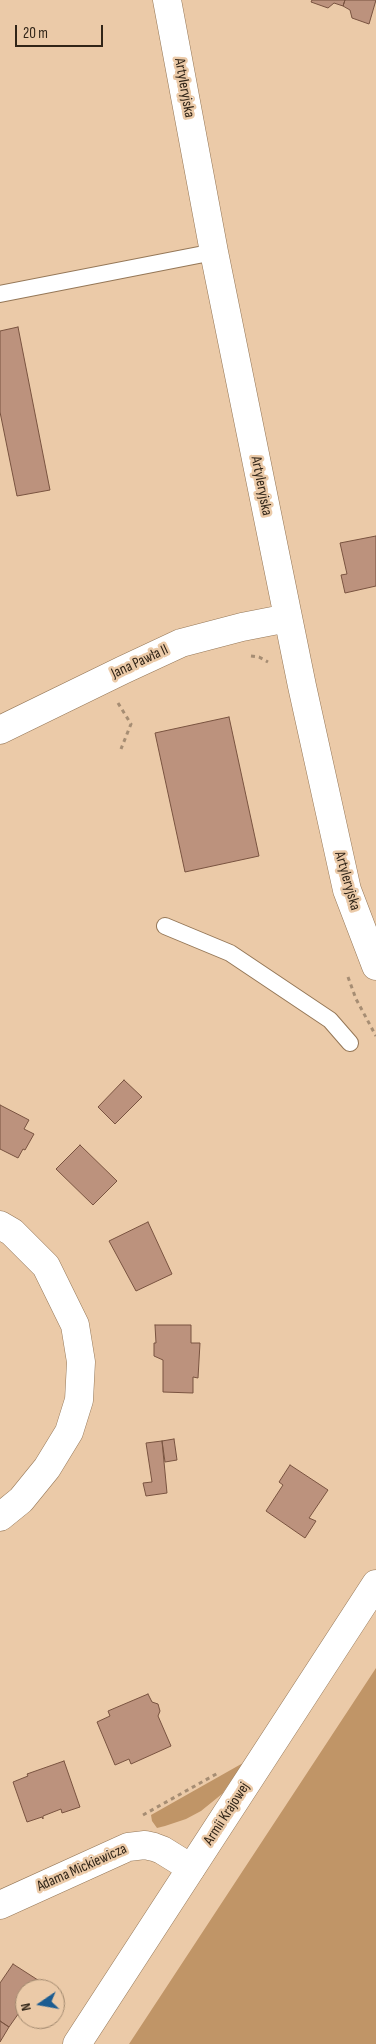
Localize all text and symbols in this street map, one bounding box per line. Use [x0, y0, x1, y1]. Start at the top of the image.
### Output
scale bar [18, 15, 105, 47]
text: 20 m [23, 24, 48, 43]
street label: Artyleryjska [170, 57, 198, 119]
street label: Artyleryjska [246, 455, 276, 517]
street label: Jana Pawła II [109, 641, 171, 683]
street label: Artyleryjska [330, 850, 364, 912]
street label: Armii Krajowej [200, 1779, 254, 1849]
street label: Adama Mickiewicza [34, 1840, 130, 1896]
north arrow [15, 1979, 65, 2029]
text: N [17, 2002, 35, 2012]

